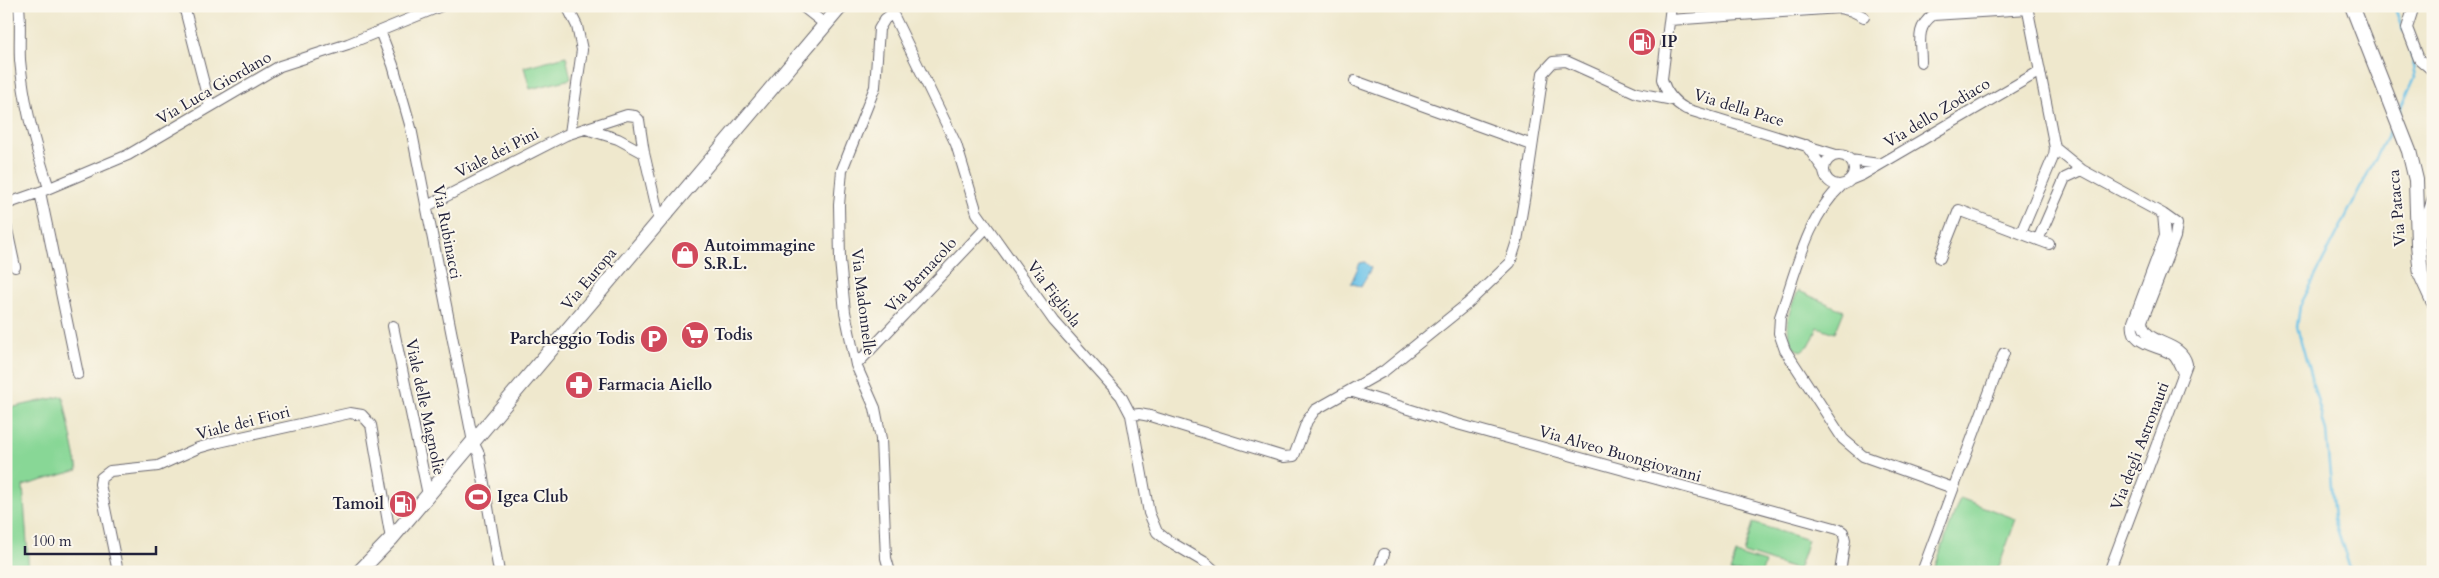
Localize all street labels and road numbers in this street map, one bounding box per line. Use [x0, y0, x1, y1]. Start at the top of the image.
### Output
street label: Via Luca Giordano [153, 46, 276, 130]
street label: Via dello Zodiaco [1880, 72, 1995, 153]
street label: Via della Pace [1691, 84, 1787, 132]
street label: Viale dei Pini [451, 122, 543, 183]
street label: Via Patacca [2383, 168, 2411, 247]
street label: Via Rubinacci [427, 183, 467, 281]
street label: Via Bernacolo [880, 232, 962, 318]
street label: Via Europa [556, 243, 622, 315]
street label: Via Madonnelle [846, 247, 880, 357]
street label: Via Figliola [1022, 256, 1086, 332]
street label: Viale delle Magnolie [400, 337, 450, 477]
street label: Via degli Astronauti [2105, 378, 2175, 513]
street label: Viale dei Fiori [194, 401, 293, 445]
street label: Via Alveo Buongiovanni [1536, 420, 1704, 488]

